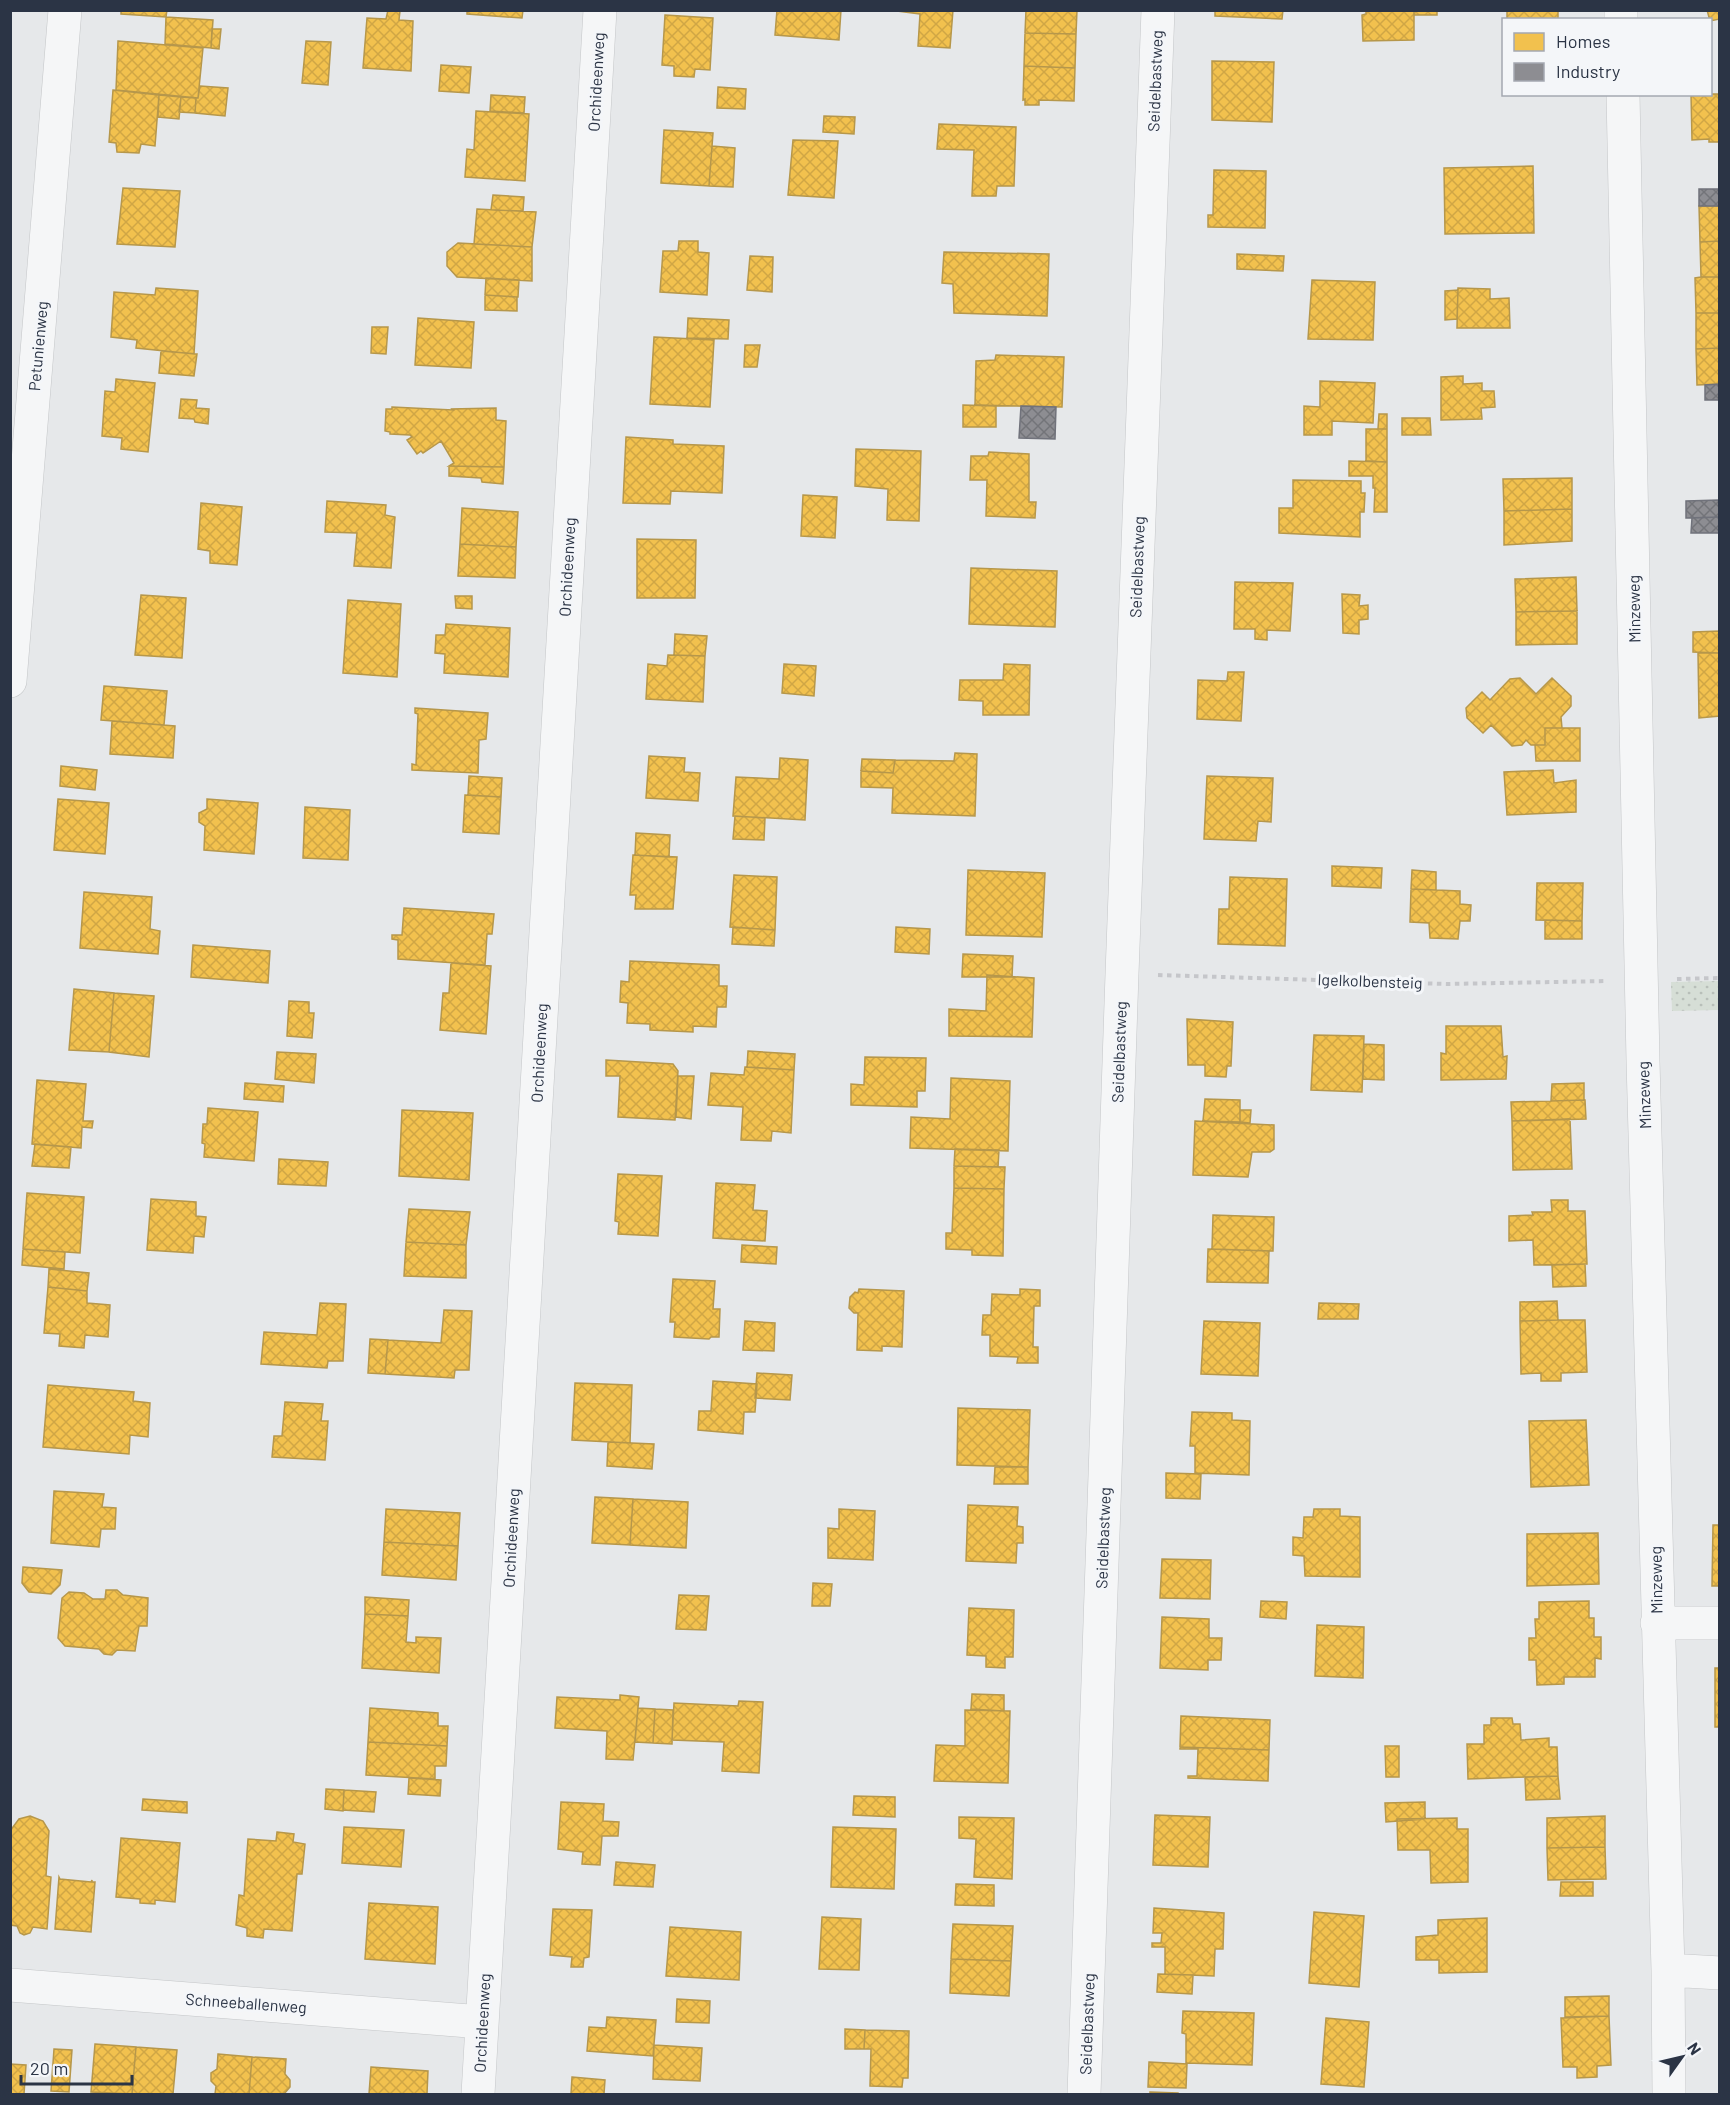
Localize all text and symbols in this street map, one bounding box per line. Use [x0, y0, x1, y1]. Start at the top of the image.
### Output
legend [1502, 18, 1712, 96]
street label: Seidelbastweg [1143, 30, 1166, 132]
text: Homes [1556, 30, 1610, 52]
street label: Orchideenweg [583, 32, 608, 132]
text: Industry [1556, 60, 1620, 82]
street label: Petunienweg [24, 300, 51, 392]
street label: Seidelbastweg [1125, 516, 1148, 618]
street label: Orchideenweg [554, 517, 579, 617]
street label: Minzeweg [1623, 575, 1644, 643]
street label: Igelkolbensteig [1317, 969, 1423, 992]
street label: Seidelbastweg [1107, 1001, 1130, 1103]
street label: Orchideenweg [526, 1003, 551, 1103]
street label: Minzeweg [1633, 1061, 1654, 1129]
street label: Seidelbastweg [1091, 1487, 1114, 1589]
street label: Orchideenweg [498, 1488, 523, 1588]
street label: Minzeweg [1645, 1546, 1666, 1614]
street label: Orchideenweg [469, 1973, 494, 2073]
street label: Seidelbastweg [1075, 1973, 1098, 2075]
street label: Schneeballenweg [185, 1989, 307, 2016]
north arrow [1652, 2027, 1712, 2087]
text: N [1684, 2039, 1706, 2058]
scale bar [21, 2048, 132, 2086]
text: 20 m [30, 2057, 68, 2079]

